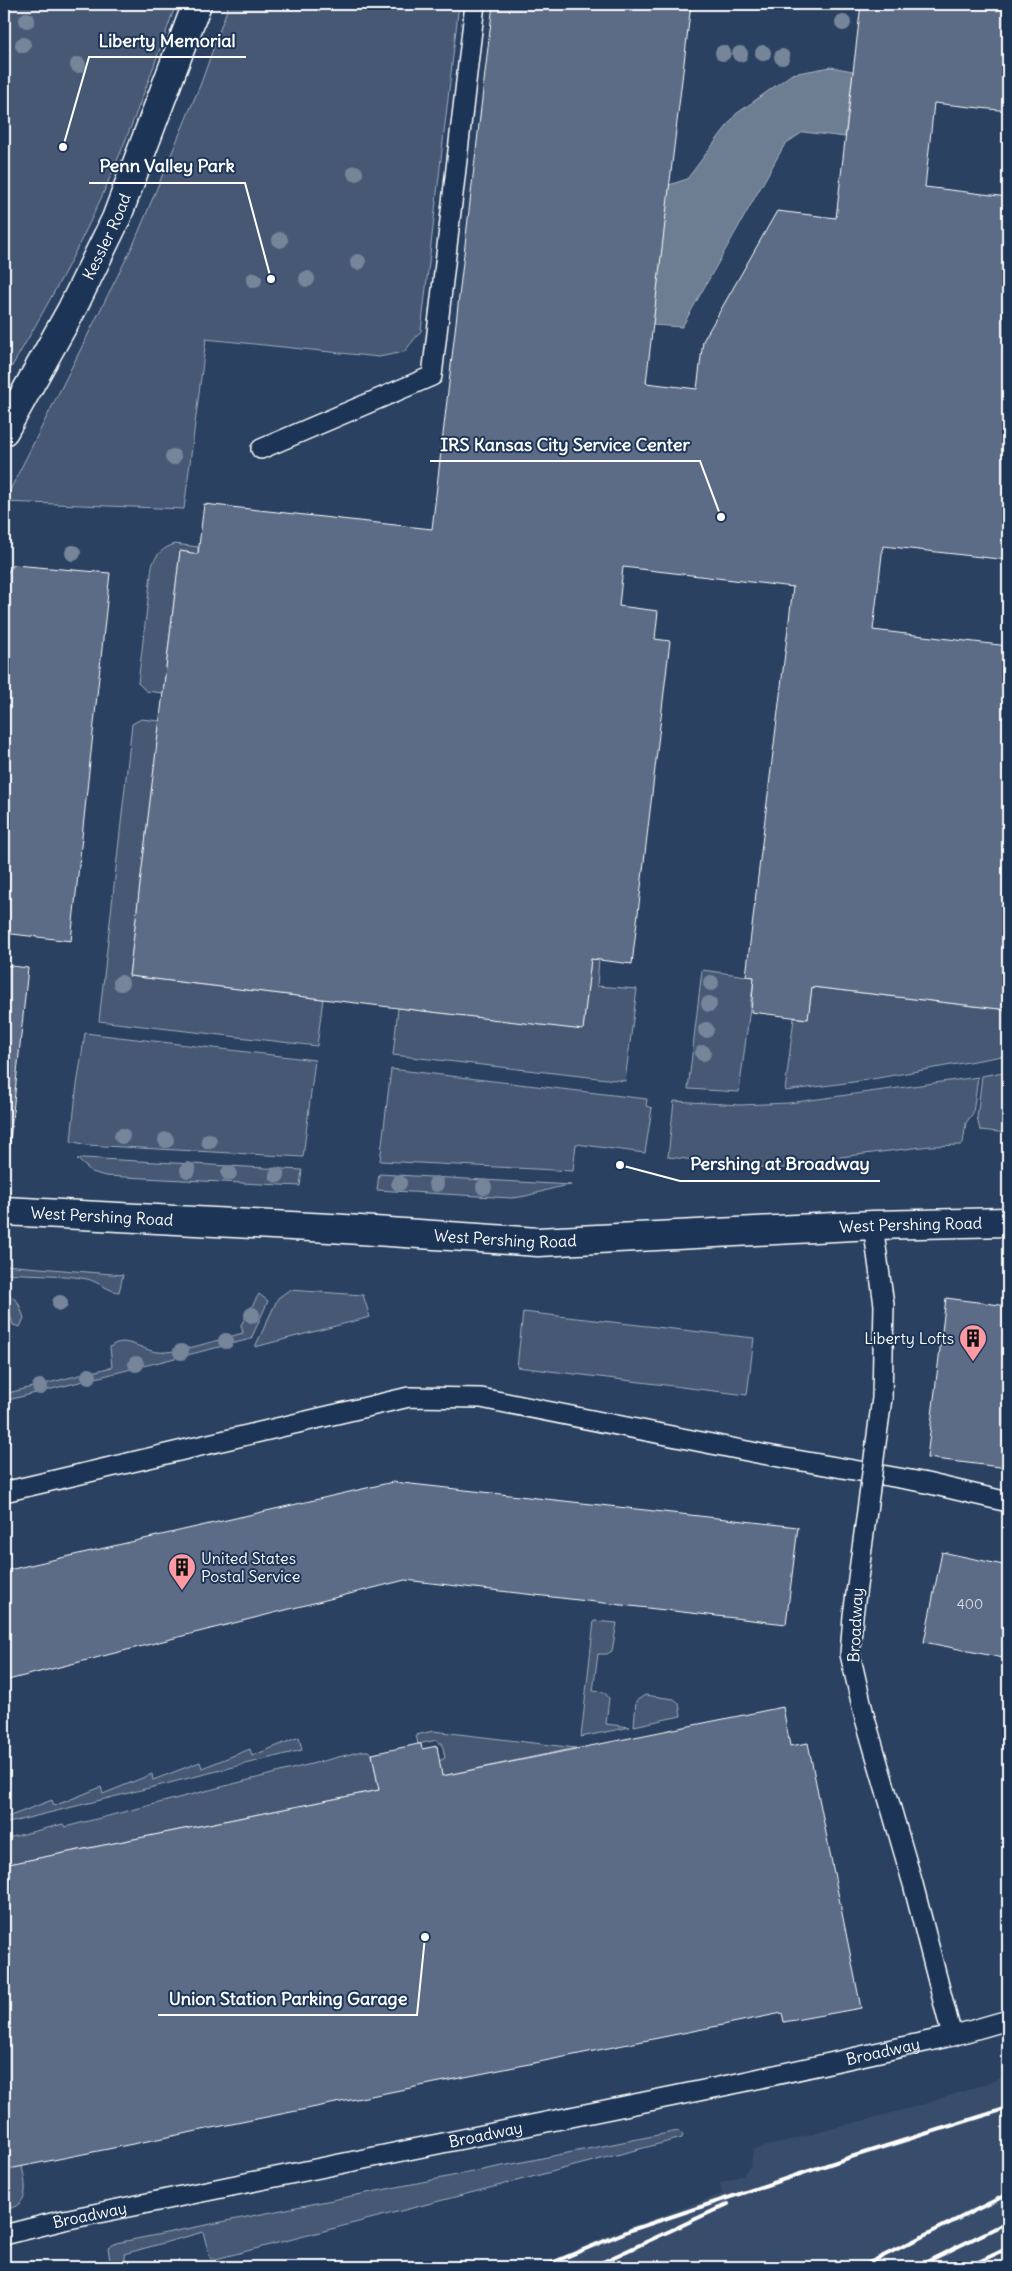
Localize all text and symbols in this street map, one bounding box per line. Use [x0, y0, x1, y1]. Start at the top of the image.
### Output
callout: Liberty Memorial [89, 24, 246, 57]
text: Liberty Memorial [98, 29, 236, 52]
callout: Penn Valley Park [89, 150, 245, 183]
text: Penn Valley Park [99, 154, 235, 177]
street label: Kessler Road [78, 191, 135, 283]
callout: IRS Kansas City Service Center [430, 428, 700, 461]
text: IRS Kansas City Service Center [440, 433, 690, 456]
callout: Pershing at Broadway [680, 1148, 880, 1181]
text: Pershing at Broadway [690, 1152, 870, 1175]
street label: West Pershing Road [30, 1202, 174, 1230]
street label: West Pershing Road [839, 1213, 982, 1237]
street label: West Pershing Road [433, 1225, 577, 1252]
building icon: Liberty Lofts [958, 1323, 988, 1362]
place label: Liberty Lofts [864, 1328, 954, 1348]
place label: United States Postal Service [201, 1548, 300, 1586]
building icon: United States Postal Service [167, 1552, 197, 1591]
street label: Broadway [843, 1587, 867, 1663]
house number: 400 [957, 1595, 983, 1613]
callout: Union Station Parking Garage [158, 1982, 417, 2015]
text: Union Station Parking Garage [169, 1987, 408, 2010]
street label: Broadway [844, 2033, 922, 2069]
street label: Broadway [447, 2117, 524, 2152]
street label: Broadway [51, 2198, 128, 2232]

